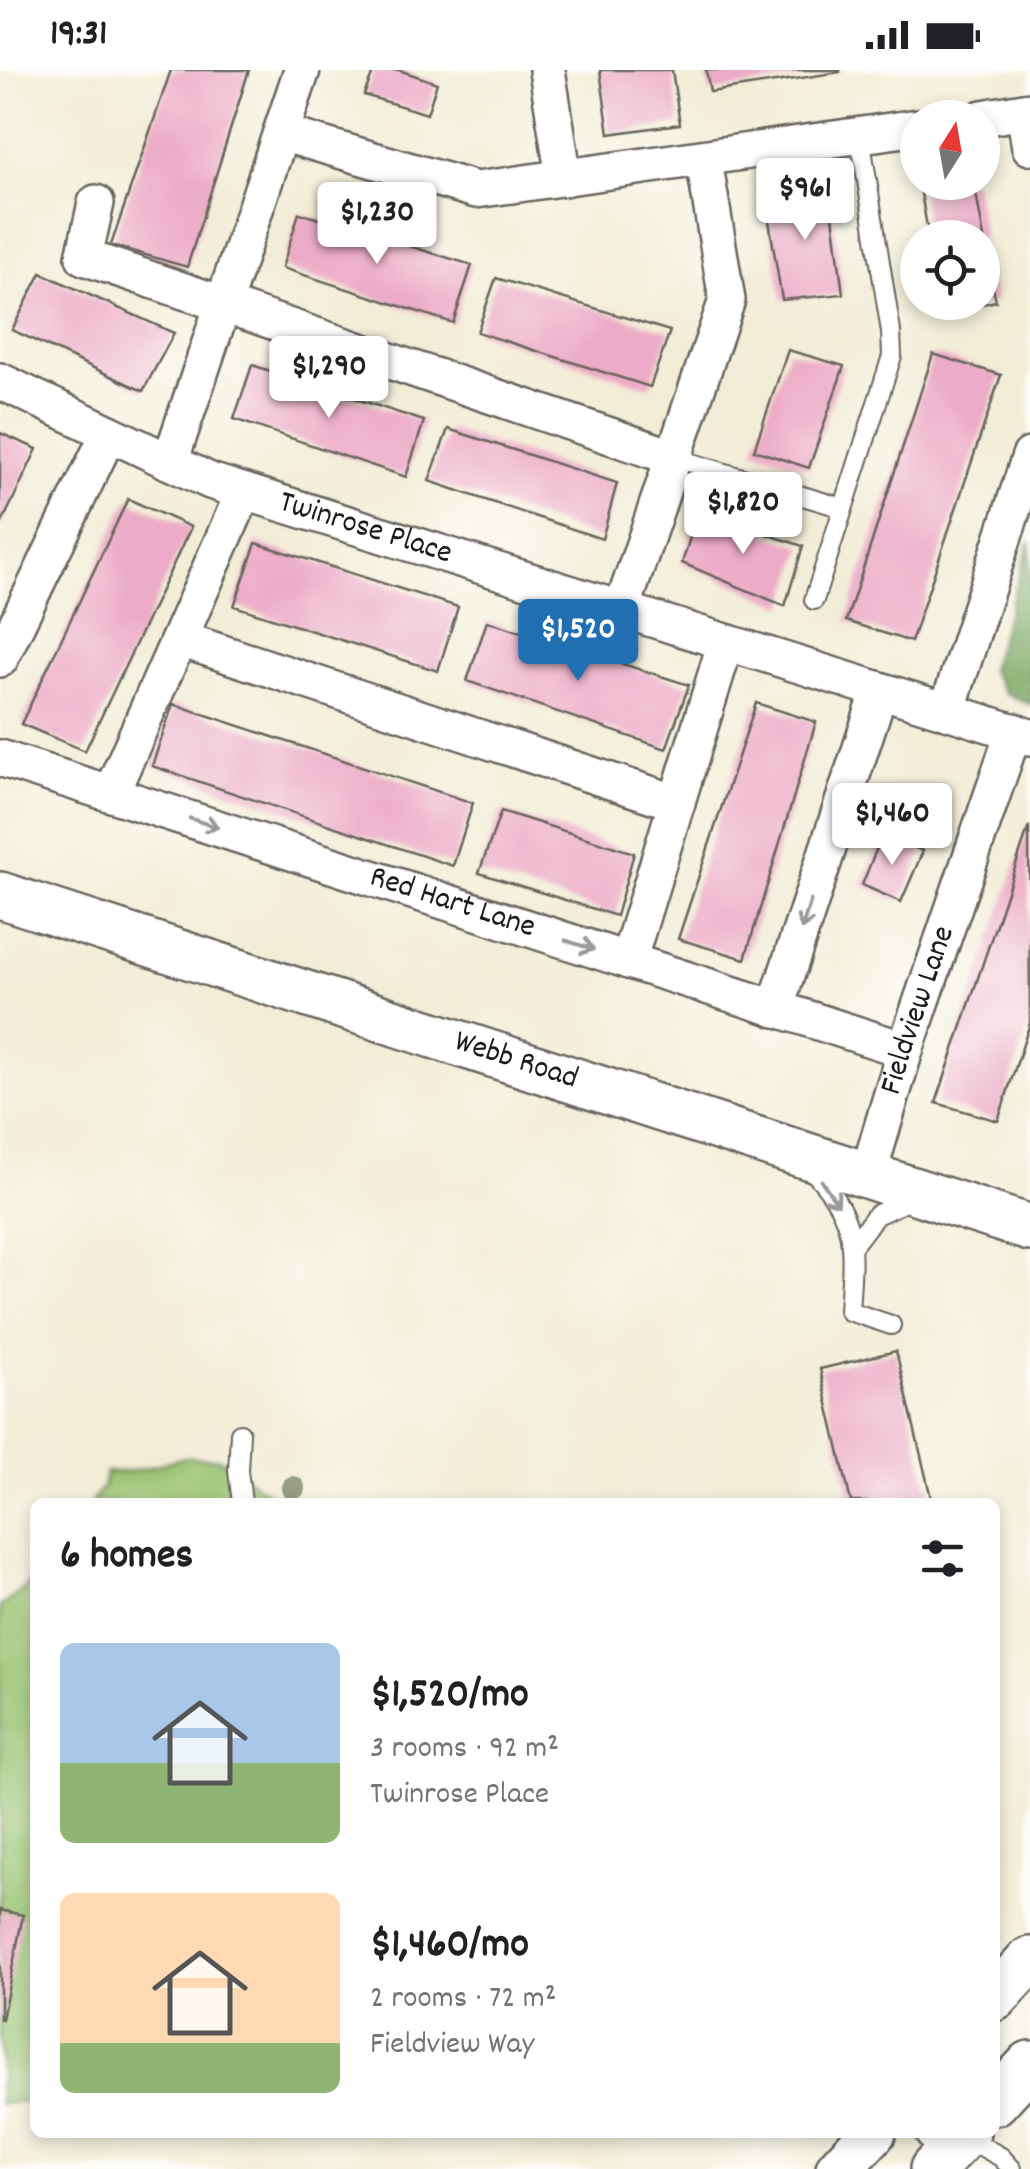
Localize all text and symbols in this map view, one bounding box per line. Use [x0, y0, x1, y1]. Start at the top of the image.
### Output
text: 19:31 [50, 8, 107, 63]
north arrow [900, 100, 1000, 200]
map controls [900, 100, 1000, 320]
pin: $961 [746, 158, 864, 243]
text: $961 [778, 167, 832, 213]
pin: $1,230 [296, 182, 458, 267]
text: $1,230 [340, 191, 414, 237]
button: locate [900, 220, 1000, 320]
pin: $1,290 [248, 336, 410, 421]
text: $1,290 [291, 345, 367, 391]
pin: $1,820 [662, 472, 824, 557]
street label: Twinrose Place [273, 481, 457, 578]
text: $1,820 [706, 481, 780, 527]
pin: $1,520 [497, 599, 659, 684]
text: $1,520 [540, 608, 616, 654]
pin: $1,460 [811, 783, 973, 868]
text: $1,460 [854, 792, 930, 838]
one-way arrow [188, 816, 220, 834]
street label: Red Hart Lane [363, 856, 541, 952]
one-way arrow [795, 899, 813, 931]
street label: Fieldview Lane [870, 920, 969, 1101]
one-way arrow [564, 937, 595, 955]
street label: Webb Road [448, 1020, 583, 1103]
one-way arrow [819, 1179, 840, 1207]
text: 6 homes [60, 1528, 193, 1588]
icon: filters [915, 1531, 970, 1586]
text: $1,520/mo [370, 1667, 529, 1727]
icon: home [140, 1683, 260, 1803]
text: 3 rooms · 92 m² [370, 1727, 559, 1773]
text: Twinrose Place [370, 1773, 549, 1819]
text: $1,460/mo [370, 1917, 529, 1977]
icon: home [140, 1933, 260, 2053]
text: 2 rooms · 72 m² [370, 1977, 556, 2023]
text: Fieldview Way [370, 2023, 534, 2069]

